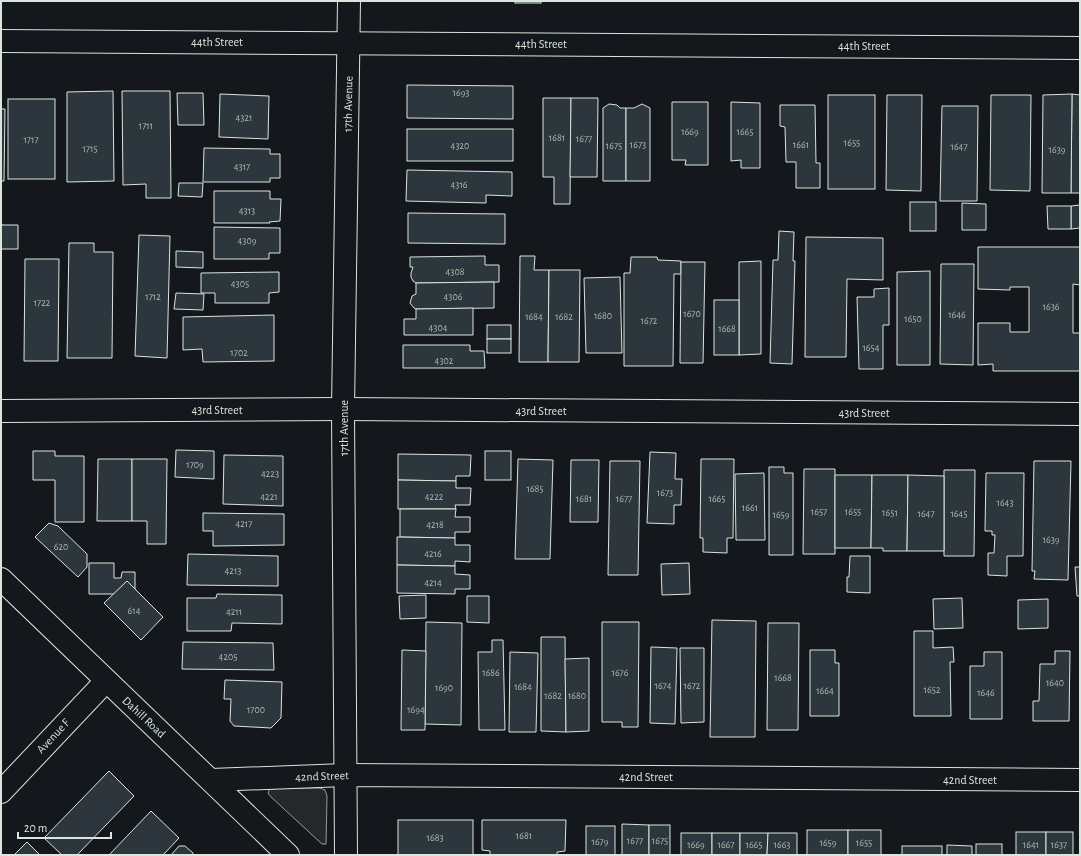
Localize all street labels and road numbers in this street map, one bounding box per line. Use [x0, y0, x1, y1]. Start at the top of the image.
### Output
street label: 44th Street [191, 36, 243, 48]
street label: 44th Street [515, 38, 567, 50]
street label: 44th Street [838, 40, 890, 52]
street label: 17th Avenue [342, 76, 354, 132]
street label: 17th Avenue [338, 400, 350, 456]
street label: 43rd Street [191, 404, 243, 416]
street label: 43rd Street [515, 405, 567, 417]
street label: 43rd Street [838, 407, 890, 419]
street label: Dahill Road [120, 694, 168, 740]
street label: Avenue F [34, 716, 72, 756]
street label: 42nd Street [295, 769, 349, 783]
street label: 42nd Street [619, 771, 673, 783]
street label: 42nd Street [943, 774, 997, 786]

